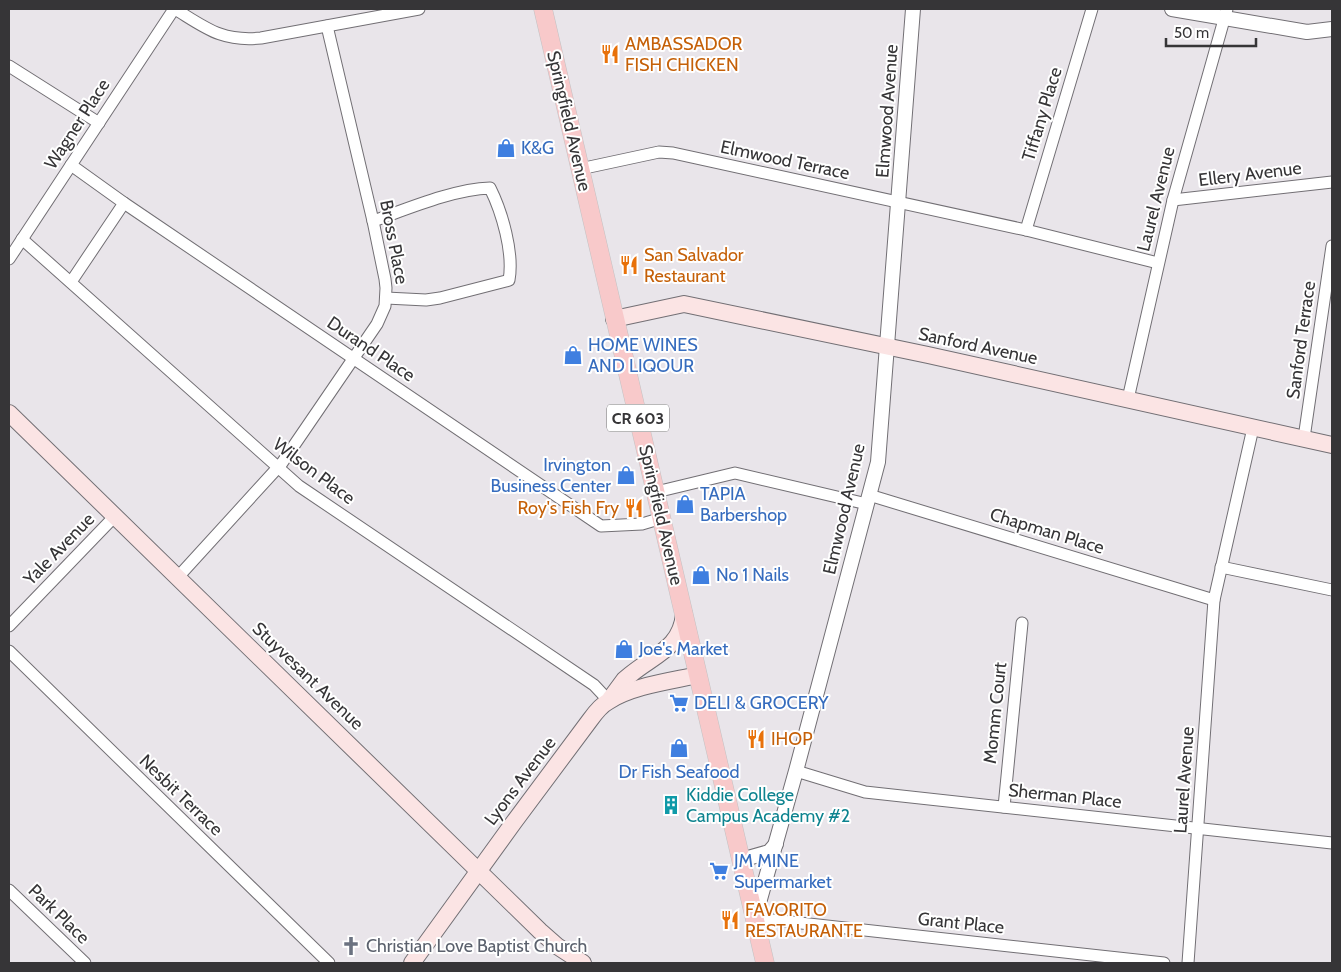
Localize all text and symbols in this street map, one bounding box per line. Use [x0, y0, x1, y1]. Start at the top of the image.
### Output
scale bar [1166, 15, 1256, 47]
text: 50 m [1174, 24, 1209, 42]
place label: AMBASSADOR FISH CHICKEN [625, 33, 743, 76]
restaurant icon: AMBASSADOR FISH CHICKEN [599, 43, 621, 65]
street label: Elmwood Avenue [871, 44, 903, 178]
street label: Springfield Avenue [542, 49, 596, 193]
street label: Tiffany Place [1017, 64, 1067, 164]
street label: Wagner Place [40, 75, 114, 173]
street label: Elmwood Terrace [719, 136, 851, 184]
shop icon: K&G [495, 137, 517, 159]
place label: K&G [521, 137, 554, 159]
street label: Laurel Avenue [1132, 144, 1180, 254]
street label: Ellery Avenue [1197, 157, 1303, 191]
street label: Bross Place [375, 198, 413, 286]
place label: San Salvador Restaurant [644, 244, 744, 287]
restaurant icon: San Salvador Restaurant [618, 254, 640, 276]
street label: Sanford Terrace [1282, 280, 1320, 400]
street label: Durand Place [323, 312, 419, 386]
street label: Sanford Avenue [916, 323, 1040, 369]
place label: HOME WINES AND LIQOUR [588, 334, 698, 377]
shop icon: HOME WINES AND LIQOUR [562, 344, 584, 366]
road number: CR 603 [607, 404, 669, 432]
street label: Wilson Place [269, 433, 359, 509]
street label: Elmwood Avenue [818, 441, 870, 577]
street label: Springfield Avenue [634, 443, 688, 587]
place label: Irvington Business Center [491, 454, 611, 497]
shop icon: Irvington Business Center [615, 464, 637, 486]
place label: TAPIA Barbershop [700, 483, 787, 526]
shop icon: TAPIA Barbershop [674, 493, 696, 515]
place label: Roy's Fish Fry [518, 497, 619, 519]
restaurant icon: Roy's Fish Fry [623, 497, 645, 519]
street label: Chapman Place [987, 503, 1107, 559]
street label: Yale Avenue [18, 508, 99, 591]
shop icon: No 1 Nails [690, 564, 712, 586]
place label: No 1 Nails [716, 564, 789, 586]
street label: Stuyvesant Avenue [248, 617, 368, 735]
shop icon: Joe's Market [613, 638, 635, 660]
place label: Joe's Market [638, 638, 728, 660]
street label: Momm Court [979, 661, 1011, 765]
supermarket icon: DELI & GROCERY [668, 692, 690, 714]
place label: DELI & GROCERY [694, 692, 829, 714]
street label: Laurel Avenue [1169, 726, 1199, 834]
restaurant icon: IHOP [745, 728, 767, 750]
place label: IHOP [771, 728, 812, 750]
street label: Lyons Avenue [480, 732, 560, 830]
shop icon: Dr Fish Seafood [668, 737, 690, 759]
street label: Nesbit Terrace [135, 750, 227, 840]
place label: Dr Fish Seafood [619, 761, 739, 783]
street label: Sherman Place [1007, 779, 1123, 813]
place label: Kiddie College Campus Academy #2 [686, 784, 850, 827]
building icon: Kiddie College Campus Academy #2 [660, 794, 682, 816]
place label: JM MINE Supermarket [733, 850, 832, 893]
supermarket icon: JM MINE Supermarket [708, 860, 730, 882]
street label: Park Place [24, 879, 94, 949]
place label: FAVORITO RESTAURANTE [745, 899, 863, 942]
street label: Grant Place [917, 908, 1005, 938]
restaurant icon: FAVORITO RESTAURANTE [719, 909, 741, 931]
church icon: Christian Love Baptist Church [340, 935, 362, 957]
place label: Christian Love Baptist Church [366, 935, 587, 957]

